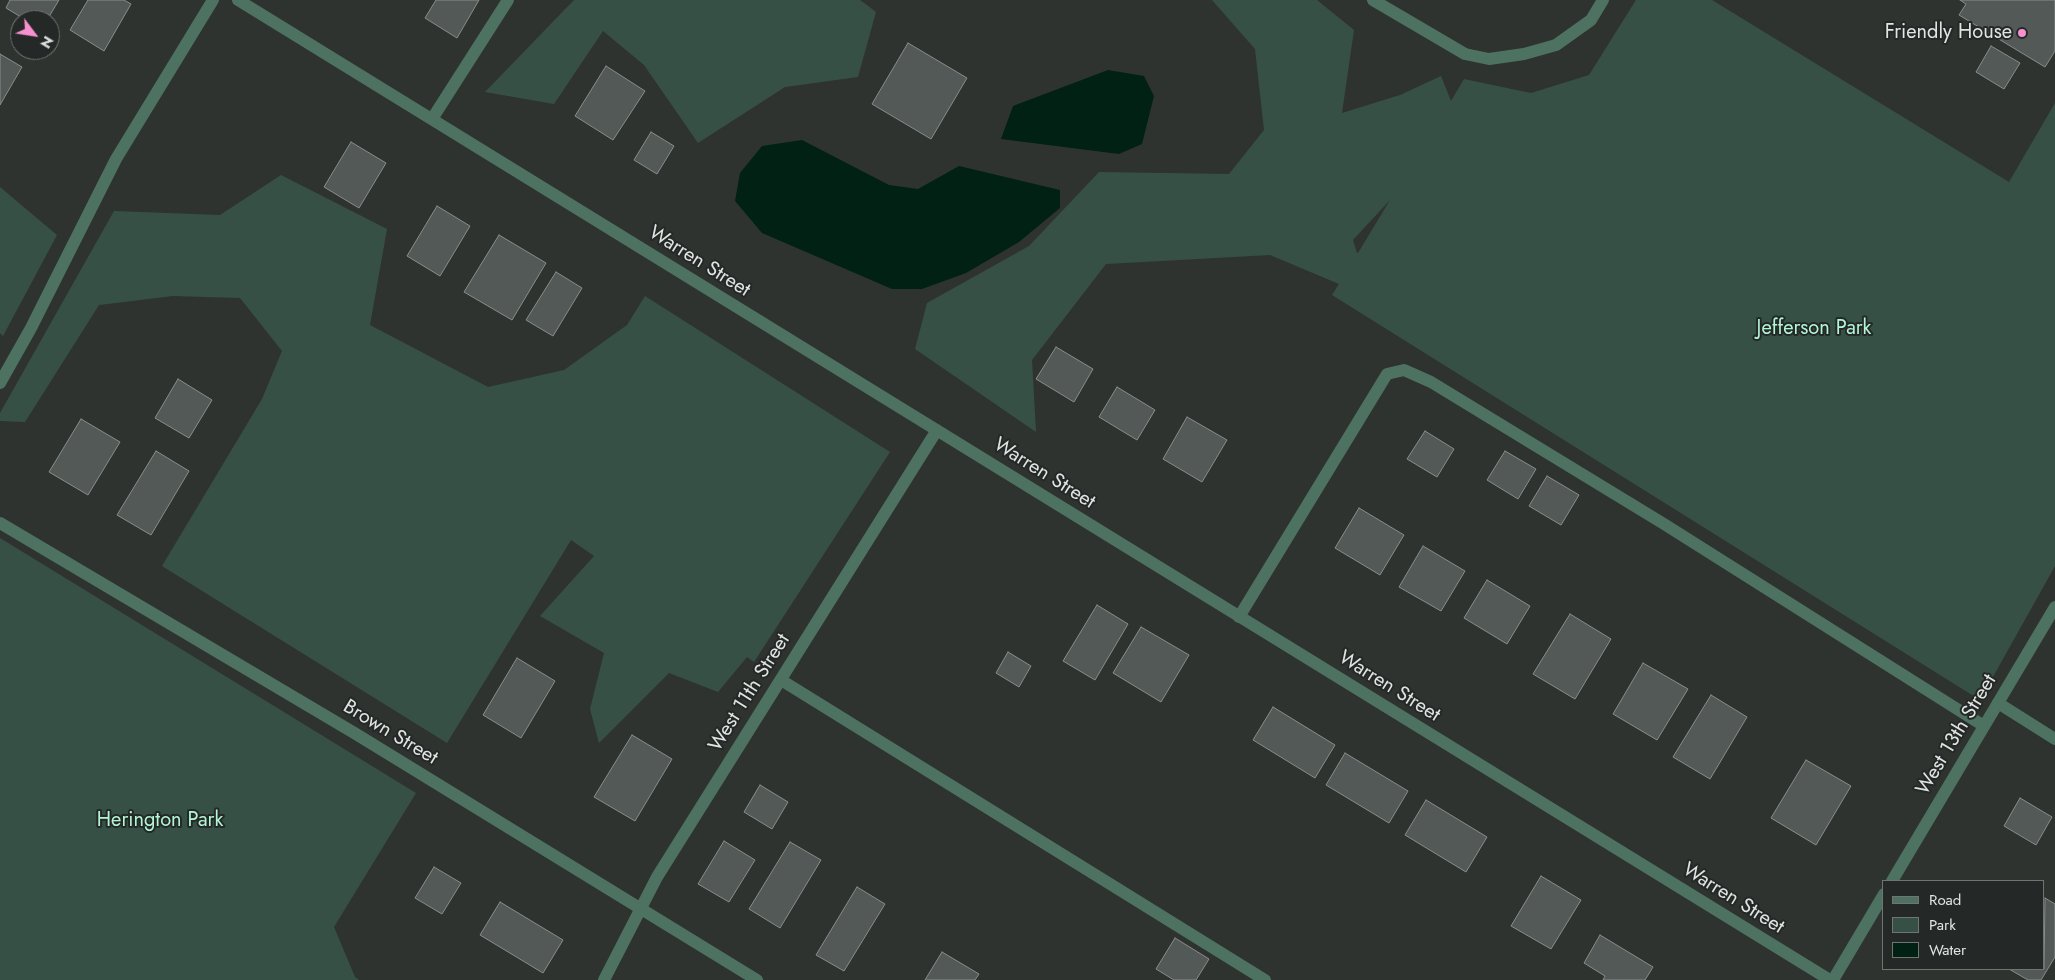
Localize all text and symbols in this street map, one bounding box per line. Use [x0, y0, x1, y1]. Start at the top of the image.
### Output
north arrow [10, 10, 60, 60]
place label: Friendly House [1885, 21, 2012, 45]
marker: Friendly House [2016, 27, 2028, 39]
text: N [36, 32, 58, 52]
street label: Warren Street [644, 221, 754, 303]
park label: Jefferson Park [1757, 317, 1871, 341]
street label: Warren Street [989, 433, 1099, 515]
street label: West 11th Street [704, 630, 796, 756]
street label: Warren Street [1334, 646, 1444, 728]
street label: West 13th Street [1912, 670, 2002, 800]
street label: Brown Street [338, 695, 442, 771]
park label: Herington Park [97, 809, 223, 833]
street label: Warren Street [1678, 858, 1788, 940]
legend [1882, 880, 2045, 970]
text: Road [1929, 889, 1961, 911]
text: Park [1929, 914, 1956, 936]
text: Water [1929, 939, 1966, 961]

